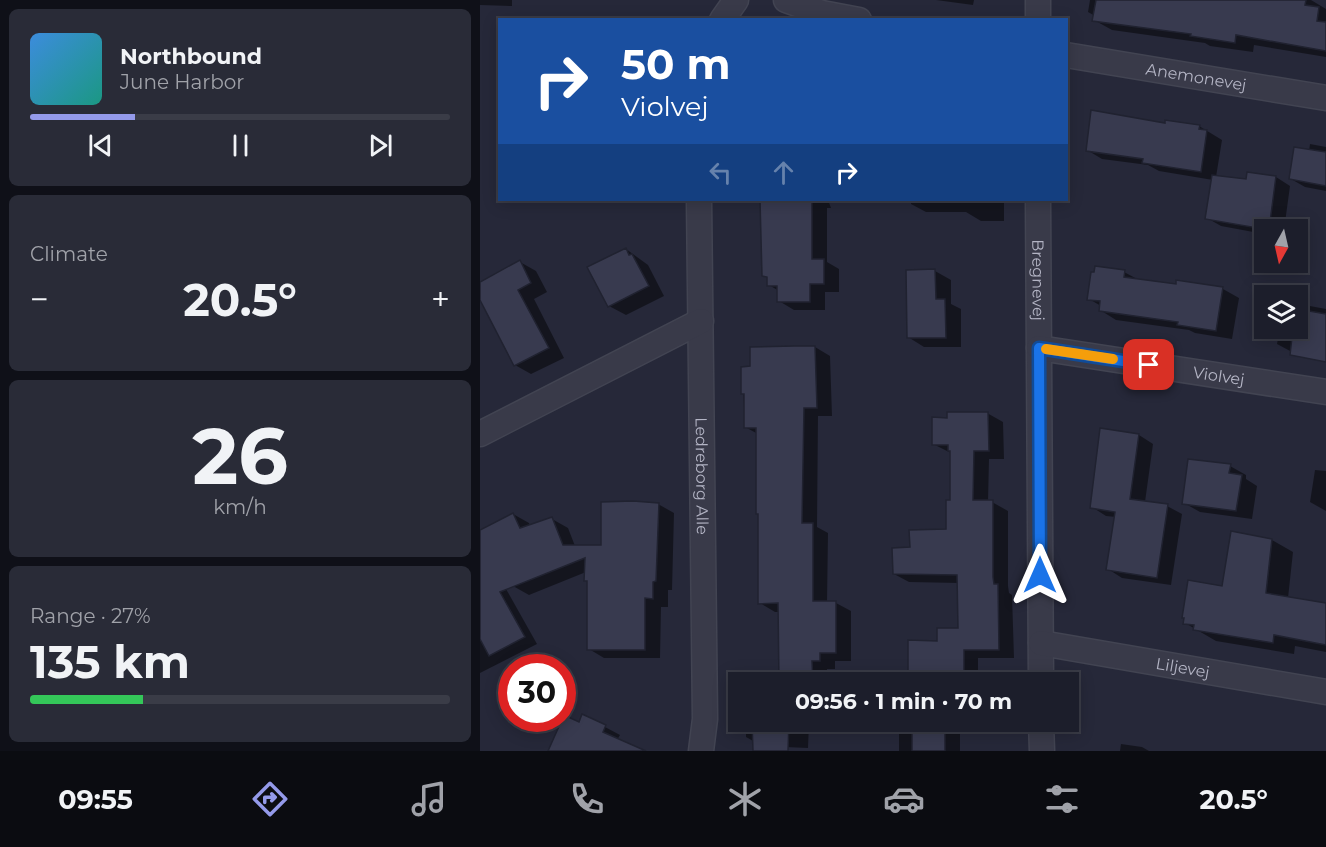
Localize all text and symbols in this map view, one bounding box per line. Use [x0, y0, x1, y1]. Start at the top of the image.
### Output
text: 50 m [621, 38, 730, 90]
icon: right [522, 42, 600, 120]
text: Northbound [120, 43, 262, 70]
street label: Anemonevej [1144, 59, 1248, 95]
text: June Harbor [120, 70, 244, 94]
text: Violvej [621, 90, 709, 123]
icon: previous [84, 129, 117, 162]
icon: pause [224, 129, 257, 162]
icon: next [364, 129, 397, 162]
icon: left [704, 156, 737, 189]
icon: ahead [767, 156, 800, 189]
icon: right [830, 156, 863, 189]
north arrow [1254, 219, 1308, 273]
map controls [1254, 219, 1308, 339]
street label: Bregnevej [1028, 239, 1048, 321]
text: Climate [30, 242, 108, 266]
text: 20.5° [183, 272, 297, 327]
text: − [30, 279, 49, 319]
text: + [431, 279, 450, 319]
button: layers [1254, 285, 1308, 339]
pin [1123, 339, 1174, 390]
icon: arrive [1132, 348, 1165, 381]
street label: Violvej [1192, 363, 1246, 389]
text: 26 [192, 408, 288, 504]
street label: Ledreborg Alle [692, 417, 712, 535]
text: km/h [213, 495, 267, 519]
position arrow [1008, 543, 1072, 607]
text: Range · 27% [30, 604, 151, 628]
text: 135 km [30, 634, 190, 689]
speed limit sign: 30 [498, 654, 576, 732]
street label: Liljevej [1154, 654, 1211, 682]
text: 09:56 · 1 min · 70 m [795, 688, 1012, 715]
icon: directions [249, 778, 291, 820]
icon: music [408, 778, 450, 820]
icon: phone [566, 778, 608, 820]
icon: climate [724, 778, 766, 820]
icon: car [883, 778, 925, 820]
icon: filters [1041, 778, 1083, 820]
text: 09:55 [58, 783, 133, 816]
text: 20.5° [1200, 783, 1268, 816]

